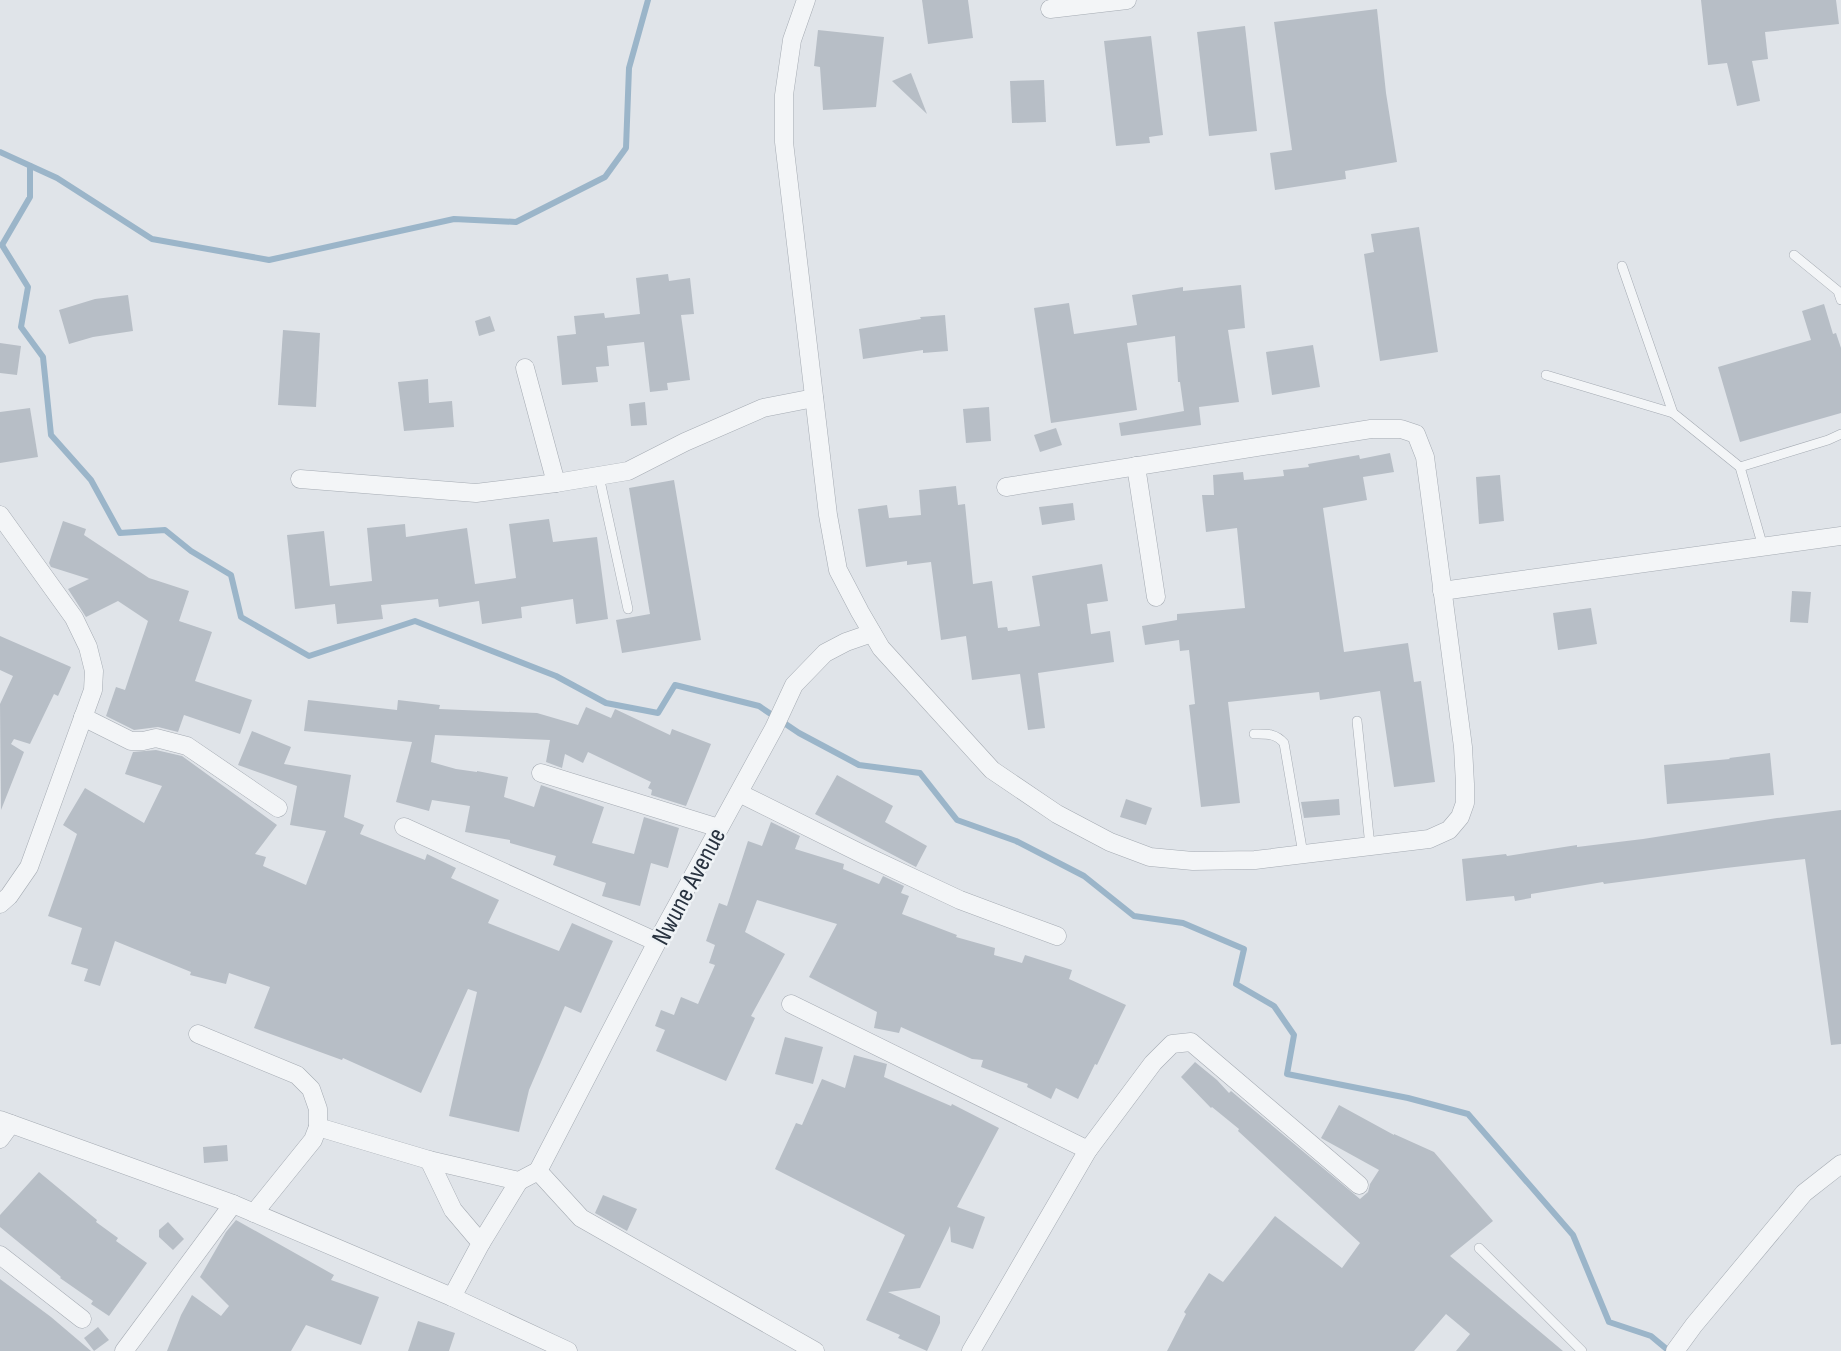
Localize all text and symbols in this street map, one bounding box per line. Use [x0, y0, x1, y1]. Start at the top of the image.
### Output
street label: Nwune Avenue [646, 823, 733, 950]

